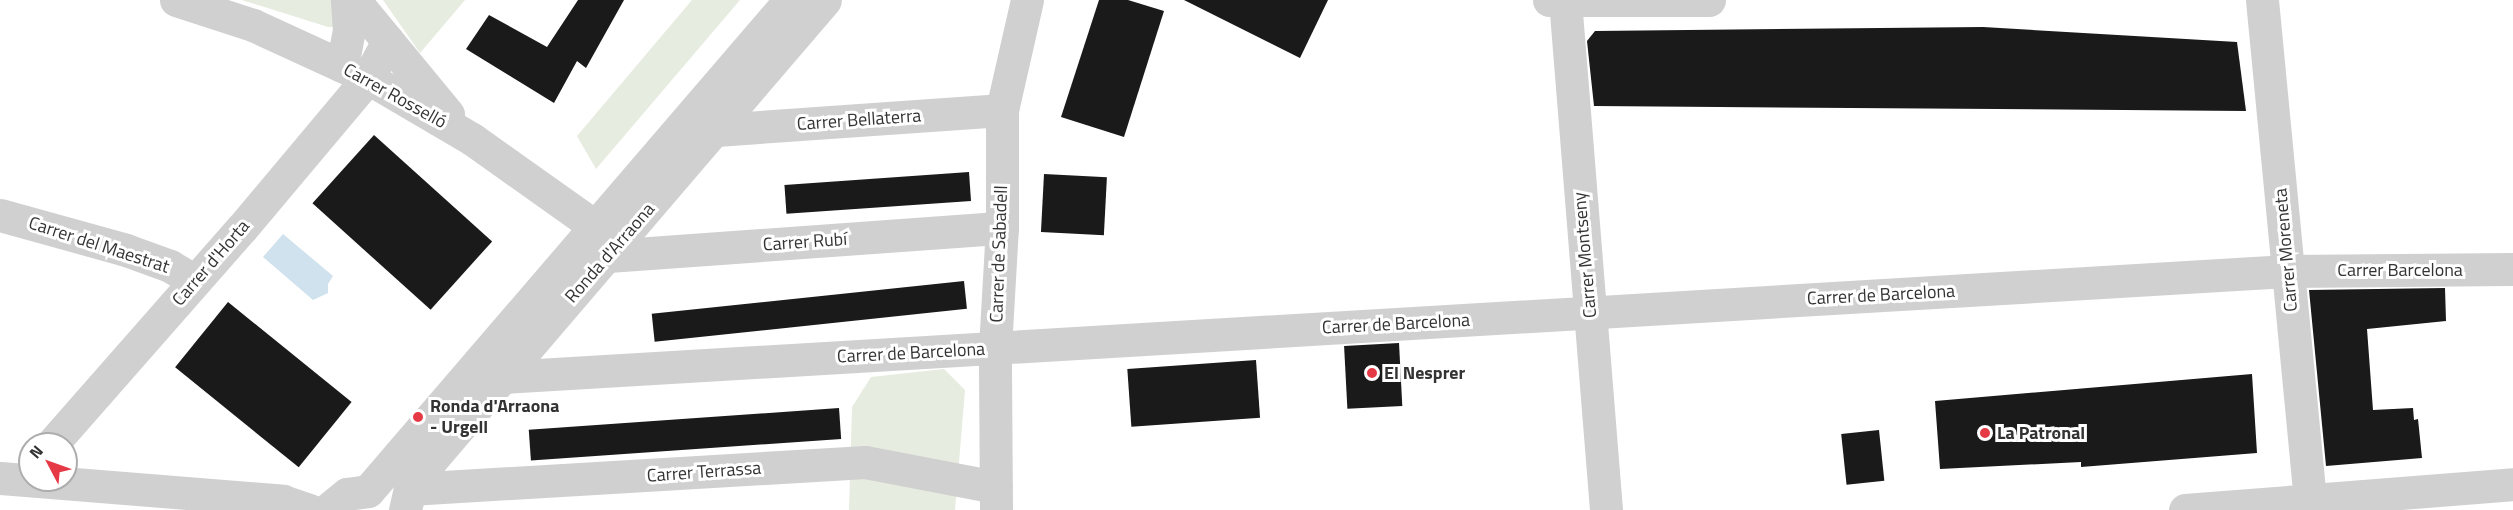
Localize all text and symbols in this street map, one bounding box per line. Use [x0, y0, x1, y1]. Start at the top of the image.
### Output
street label: Carrer Rosselló [340, 59, 450, 133]
street label: Carrer Bellaterra [796, 105, 922, 135]
street label: Carrer de Sabadell [986, 185, 1012, 323]
street label: Carrer Moreneta [2270, 187, 2302, 313]
street label: Carrer Montseny [1569, 191, 1601, 319]
street label: Ronda d'Arraona [561, 199, 659, 307]
street label: Carrer del Maestrat [26, 212, 172, 278]
street label: Carrer d'Horta [168, 216, 254, 310]
street label: Carrer Rubí [762, 228, 848, 256]
street label: Carrer Barcelona [2337, 259, 2463, 281]
street label: Carrer de Barcelona [1806, 280, 1956, 310]
street label: Carrer de Barcelona [1321, 309, 1471, 339]
street label: Carrer de Barcelona [836, 338, 986, 368]
place label: El Nesprer [1384, 362, 1465, 384]
marker: El Nesprer [1365, 366, 1379, 380]
place label: Ronda d'Arraona - Urgell [430, 396, 559, 438]
marker: Ronda d'Arraona - Urgell [411, 410, 425, 424]
place label: La Patronal [1997, 422, 2085, 444]
marker: La Patronal [1978, 426, 1992, 440]
north arrow [18, 432, 78, 492]
text: N [23, 439, 49, 464]
street label: Carrer Terrassa [646, 457, 762, 487]

